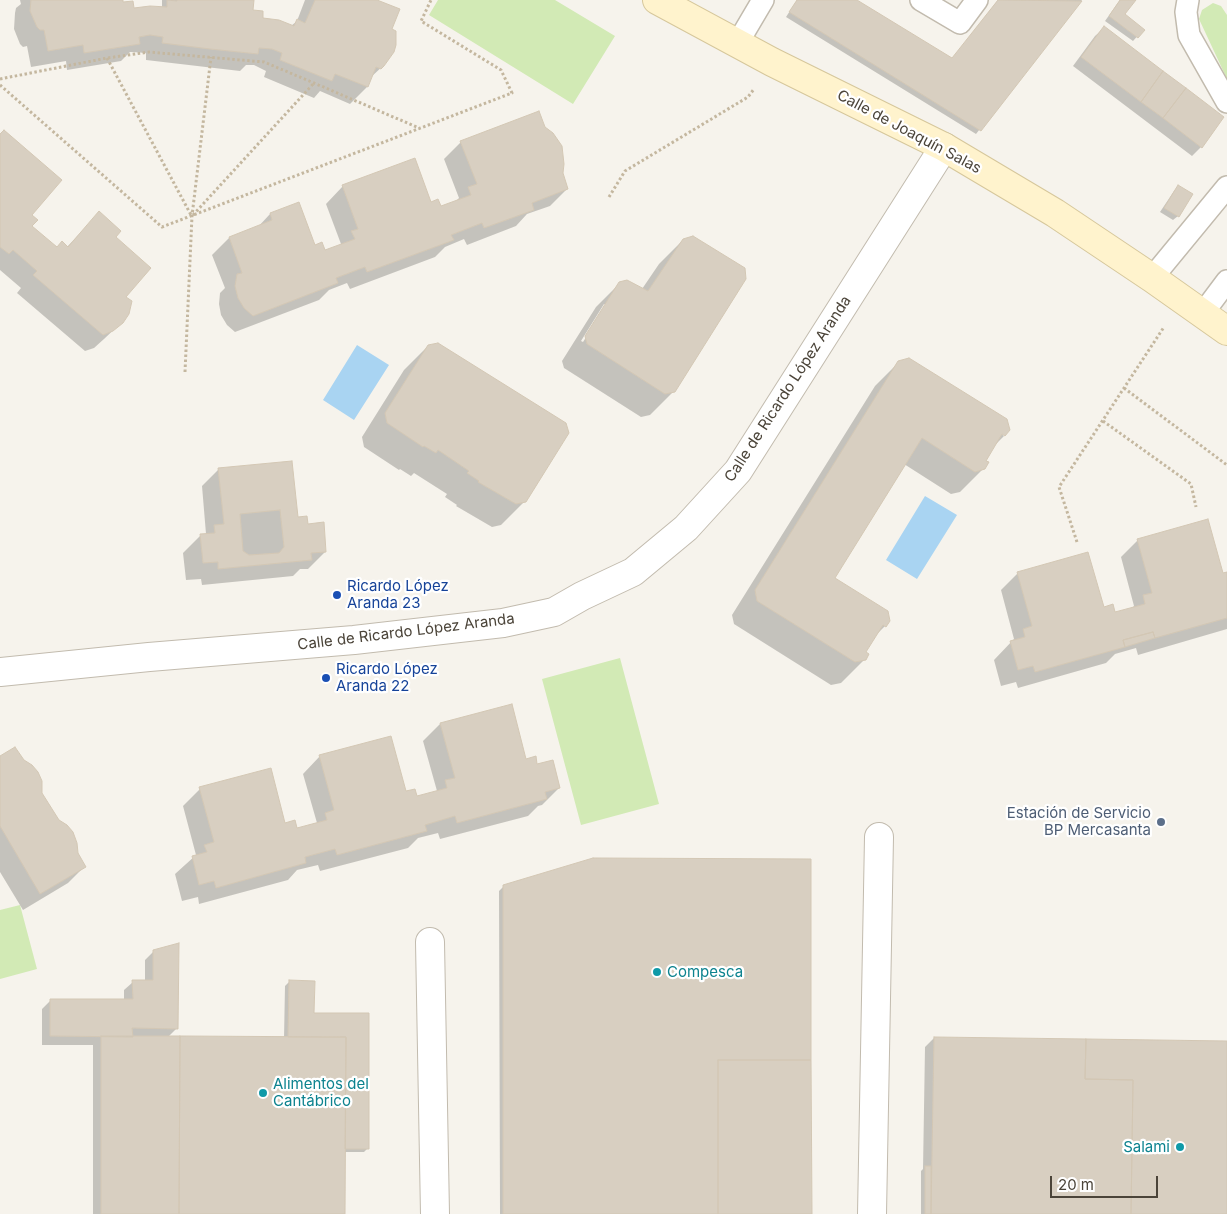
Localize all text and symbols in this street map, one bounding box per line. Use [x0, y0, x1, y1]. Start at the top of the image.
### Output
street label: Calle de Joaquín Salas [834, 86, 984, 178]
street label: Calle de Ricardo López Aranda [721, 292, 855, 486]
place label: Ricardo López Aranda 23 [347, 577, 449, 612]
marker: Ricardo López Aranda 23 [331, 589, 343, 601]
street label: Calle de Ricardo López Aranda [296, 610, 516, 654]
place label: Ricardo López Aranda 22 [336, 660, 438, 695]
marker: Ricardo López Aranda 22 [320, 672, 332, 684]
place label: Estación de Servicio BP Mercasanta [1007, 804, 1151, 839]
marker: Estación de Servicio BP Mercasanta [1155, 816, 1167, 828]
place label: Compesca [667, 963, 743, 981]
marker: Compesca [651, 966, 663, 978]
place label: Alimentos del Cantábrico [273, 1075, 369, 1110]
marker: Alimentos del Cantábrico [257, 1087, 269, 1099]
place label: Salami [1123, 1138, 1170, 1156]
marker: Salami [1174, 1141, 1186, 1153]
scale bar [1052, 1166, 1160, 1198]
text: 20 m [1058, 1175, 1094, 1194]

